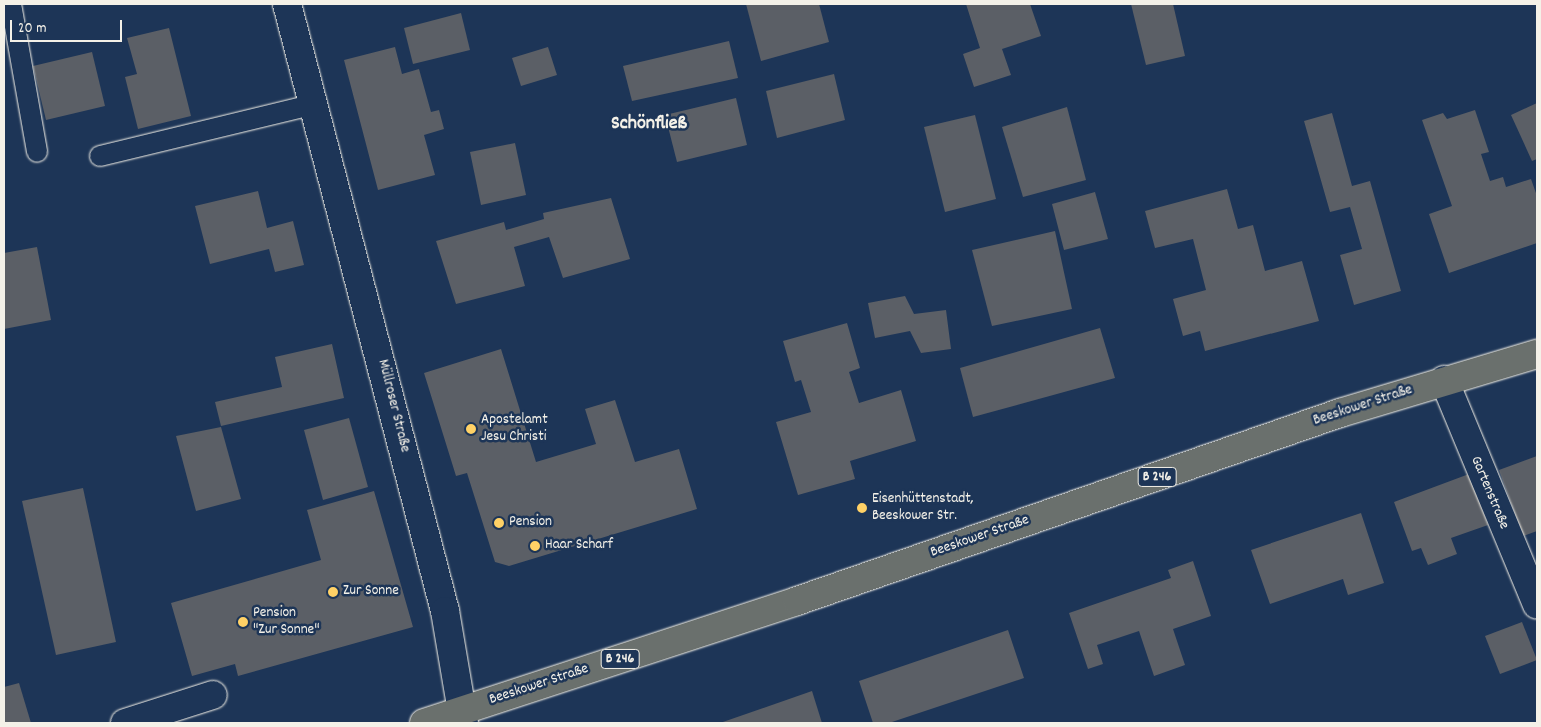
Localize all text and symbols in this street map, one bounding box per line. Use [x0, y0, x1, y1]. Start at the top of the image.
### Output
scale bar [12, 10, 125, 42]
text: 20 m [18, 18, 46, 40]
district label: Schönfließ [611, 112, 687, 136]
street label: Müllroser Straße [373, 358, 413, 454]
street label: Beeskower Straße [1311, 381, 1415, 431]
place label: Apostelamt Jesu Christi [481, 411, 548, 446]
marker: Apostelamt Jesu Christi [465, 423, 477, 435]
street label: Gartenstraße [1466, 454, 1512, 532]
road number: B 246 [1137, 466, 1177, 488]
place label: Eisenhüttenstadt, Beeskower Str. [872, 490, 974, 525]
marker: Eisenhüttenstadt, Beeskower Str. [856, 502, 868, 514]
street label: Beeskower Straße [928, 512, 1032, 562]
place label: Pension [509, 514, 552, 532]
marker: Pension [493, 517, 505, 529]
place label: Haar Scharf [545, 537, 613, 555]
marker: Haar Scharf [529, 540, 541, 552]
place label: Zur Sonne [343, 583, 399, 601]
marker: Zur Sonne [327, 586, 339, 598]
place label: Pension "Zur Sonne" [253, 604, 320, 639]
marker: Pension "Zur Sonne" [237, 616, 249, 628]
road number: B 246 [600, 648, 640, 671]
street label: Beeskower Straße [487, 660, 591, 710]

